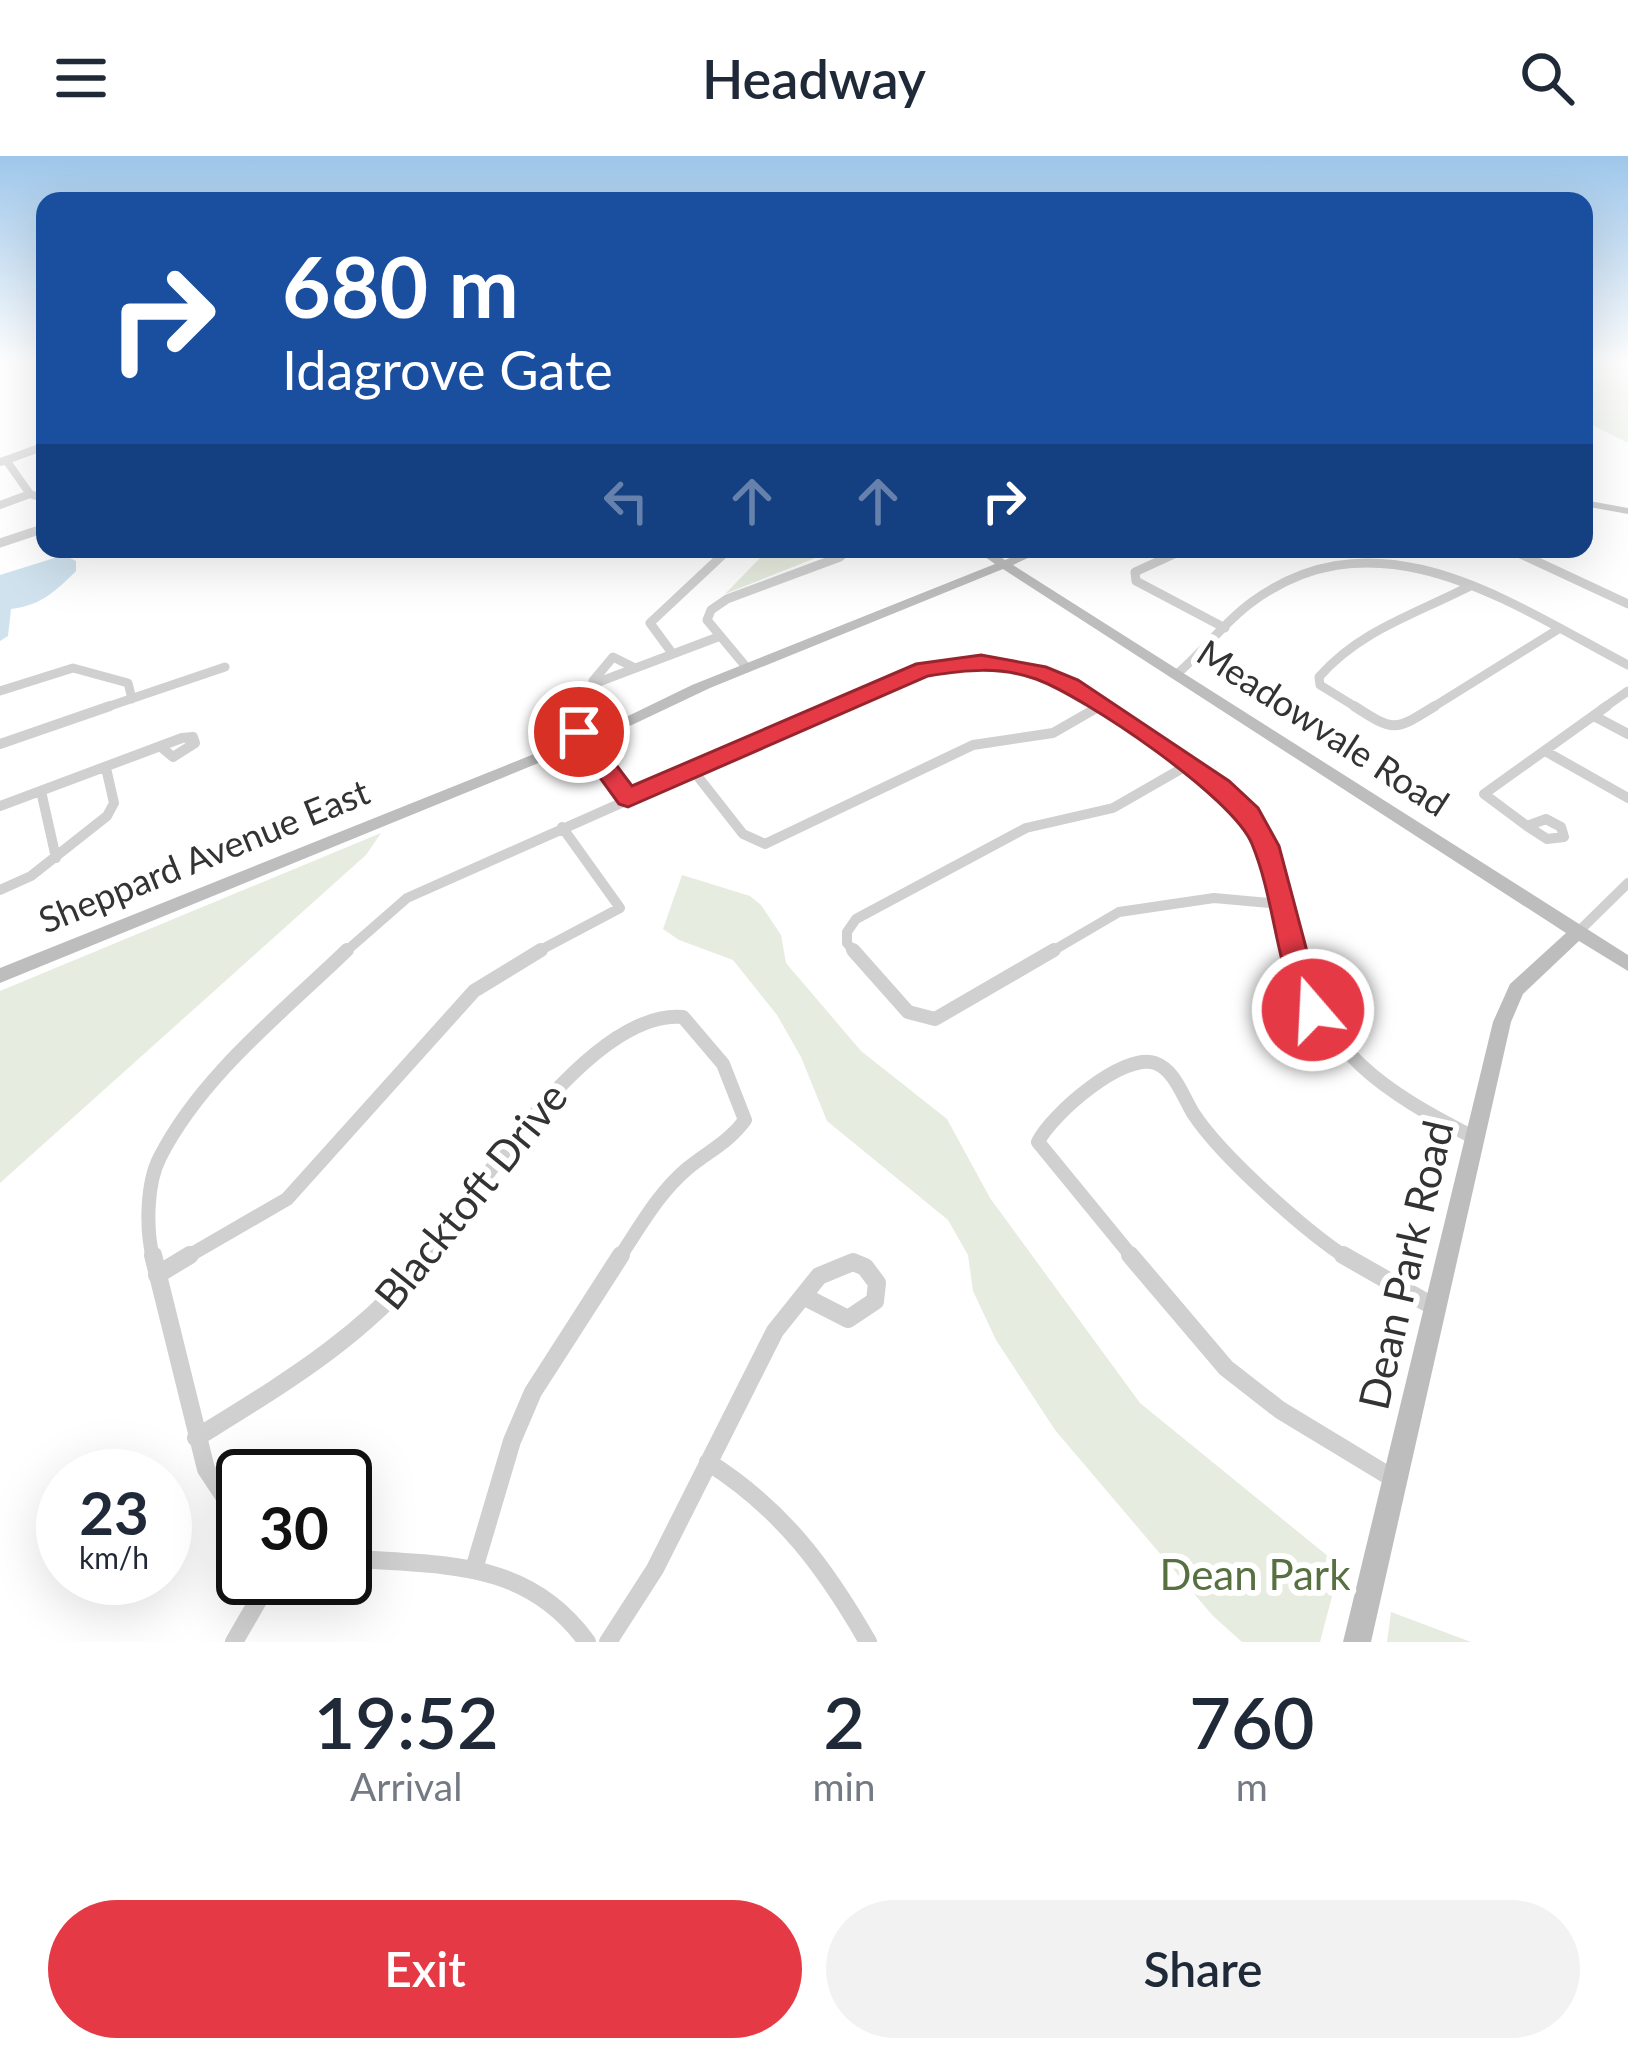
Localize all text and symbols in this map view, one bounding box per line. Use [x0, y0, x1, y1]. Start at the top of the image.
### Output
icon: menu [48, 45, 114, 111]
icon: search [1514, 45, 1580, 111]
text: Headway [702, 46, 926, 111]
text: 680 m [282, 235, 519, 336]
icon: right [84, 240, 240, 396]
text: Idagrove Gate [282, 337, 613, 402]
icon: left [593, 468, 659, 534]
icon: ahead [719, 468, 785, 534]
icon: ahead [845, 468, 911, 534]
icon: right [971, 468, 1037, 534]
street label: Meadowvale Road [1190, 629, 1458, 825]
pin [528, 681, 630, 783]
icon: arrive [546, 699, 612, 765]
street label: Sheppard Avenue East [32, 769, 375, 941]
position arrow [1250, 947, 1376, 1073]
street label: Blacktoft Drive [364, 1072, 577, 1319]
street label: Dean Park Road [1348, 1116, 1463, 1414]
speed limit sign: 30 [216, 1449, 372, 1605]
text: 23 [79, 1476, 149, 1548]
text: km/h [79, 1539, 149, 1575]
park label: Dean Park [1160, 1549, 1351, 1599]
text: 19:52 [314, 1678, 499, 1764]
text: 2 [823, 1678, 865, 1764]
text: 760 [1189, 1678, 1314, 1764]
text: Arrival [350, 1763, 462, 1809]
text: min [812, 1763, 876, 1809]
text: m [1236, 1763, 1268, 1809]
button: Exit [48, 1900, 802, 2038]
button: Share [826, 1900, 1580, 2038]

